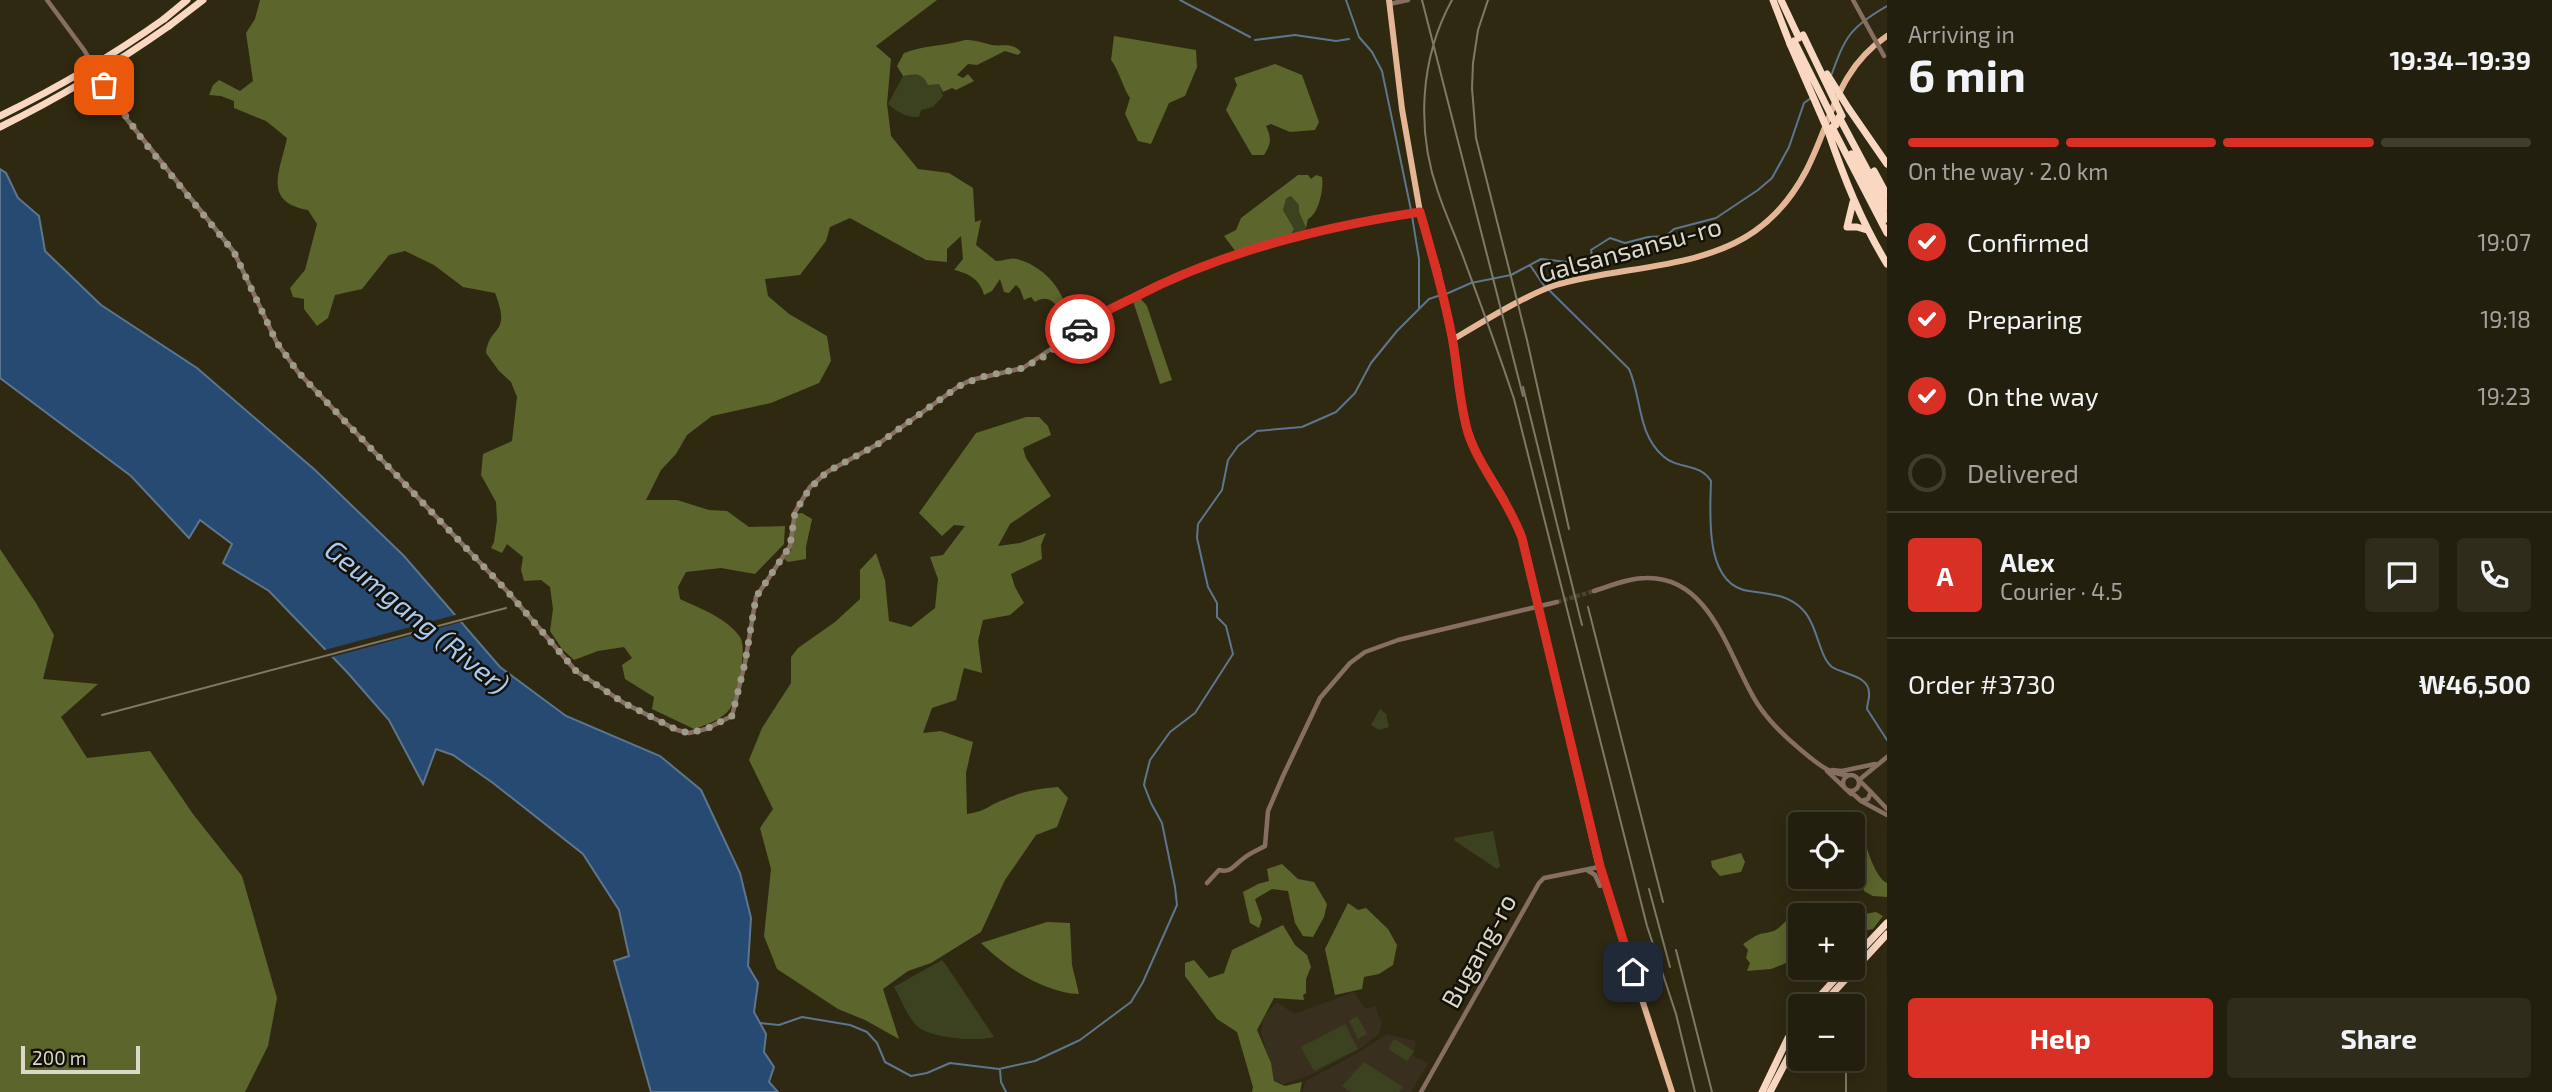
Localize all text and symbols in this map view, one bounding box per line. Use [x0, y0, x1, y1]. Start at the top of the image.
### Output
text: Arriving in [1908, 20, 2015, 48]
text: 19:34–19:39 [2389, 44, 2531, 75]
text: 6 min [1908, 46, 2026, 101]
pin [74, 55, 134, 115]
icon: bag [85, 66, 123, 104]
text: On the way · 2.0 km [1908, 157, 2109, 185]
street label: Galsansansu-ro [1535, 209, 1724, 288]
icon: check [1908, 223, 1946, 261]
text: Confirmed [1967, 226, 2090, 257]
text: 19:07 [2478, 228, 2531, 256]
courier [1045, 294, 1115, 364]
icon: check [1908, 300, 1946, 338]
text: Preparing [1967, 303, 2082, 334]
text: 19:18 [2480, 305, 2531, 333]
icon: car [1061, 310, 1099, 348]
icon: check [1908, 377, 1946, 415]
text: On the way [1967, 380, 2098, 411]
text: 19:23 [2478, 382, 2531, 410]
text: Delivered [1967, 457, 2079, 488]
water label: Geumgang (River) [319, 532, 516, 701]
button: chat [2365, 538, 2439, 612]
button: phone [2457, 538, 2531, 612]
text: Alex [2000, 546, 2055, 577]
text: A [1937, 560, 1953, 591]
text: Courier · 4.5 [2000, 577, 2123, 605]
text: Order #3730 [1908, 668, 2056, 699]
text: ₩46,500 [2419, 668, 2531, 699]
map controls [1788, 812, 1865, 1071]
button: locate [1788, 812, 1865, 889]
street label: Bugang-ro [1434, 888, 1522, 1013]
button: + [1788, 903, 1865, 980]
pin [1603, 942, 1663, 1002]
icon: home [1614, 953, 1652, 991]
button: − [1788, 994, 1865, 1071]
button: Help [1908, 998, 2213, 1078]
button: Share [2227, 998, 2531, 1078]
scale bar [21, 1043, 140, 1075]
text: 200 m [32, 1046, 86, 1069]

